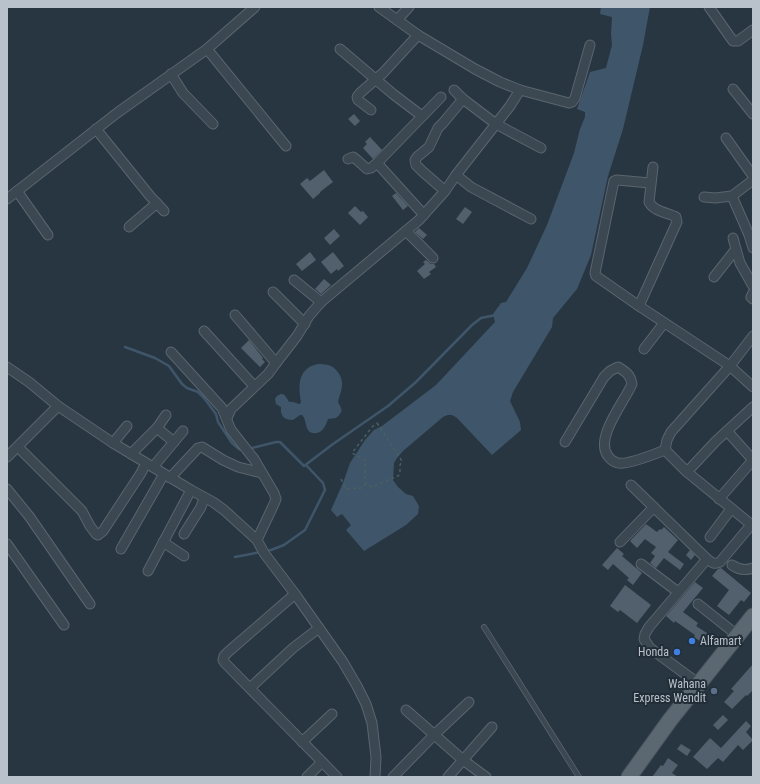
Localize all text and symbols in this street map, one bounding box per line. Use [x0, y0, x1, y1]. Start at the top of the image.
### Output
place label: Alfamart [700, 634, 742, 648]
marker: Alfamart [687, 636, 697, 646]
place label: Honda [638, 645, 669, 659]
marker: Honda [672, 647, 682, 657]
place label: Wahana Express Wendit [633, 677, 706, 705]
marker: Wahana Express Wendit [709, 686, 719, 696]

